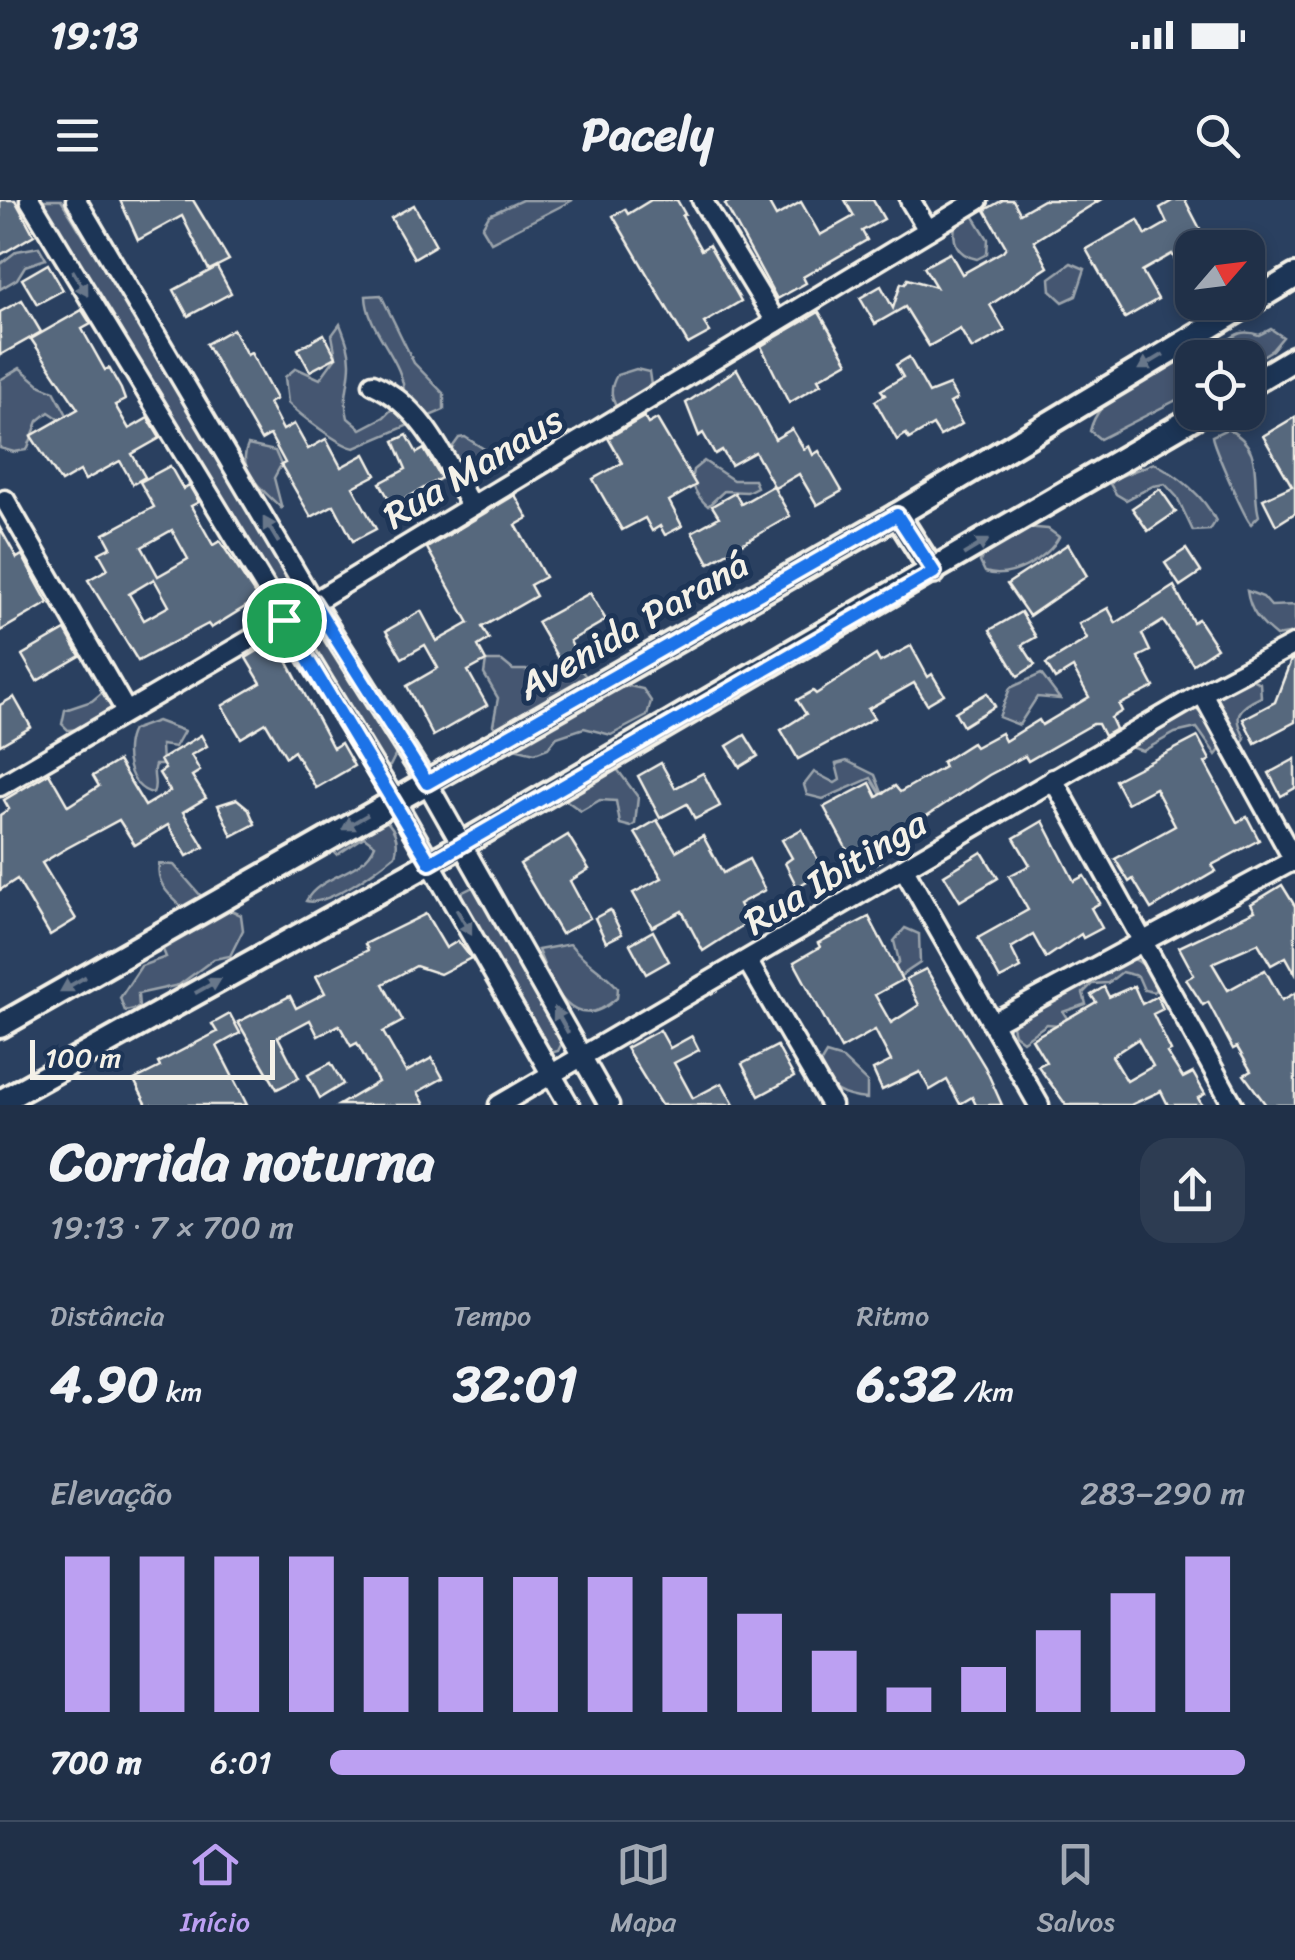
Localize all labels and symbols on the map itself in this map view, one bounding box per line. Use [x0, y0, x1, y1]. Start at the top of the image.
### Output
north arrow [1175, 230, 1265, 320]
one-way arrow [71, 269, 88, 297]
one-way arrow [1137, 353, 1165, 370]
street label: Rua Manaus [370, 387, 577, 548]
one-way arrow [262, 516, 280, 544]
street label: Avenida Paraná [504, 532, 762, 720]
one-way arrow [962, 539, 990, 556]
pin [242, 578, 327, 663]
street label: Rua Ibitinga [730, 791, 941, 954]
one-way arrow [341, 813, 369, 830]
one-way arrow [455, 908, 472, 936]
one-way arrow [59, 975, 87, 992]
one-way arrow [193, 978, 222, 995]
one-way arrow [553, 1006, 571, 1034]
scale bar [30, 1035, 275, 1080]

